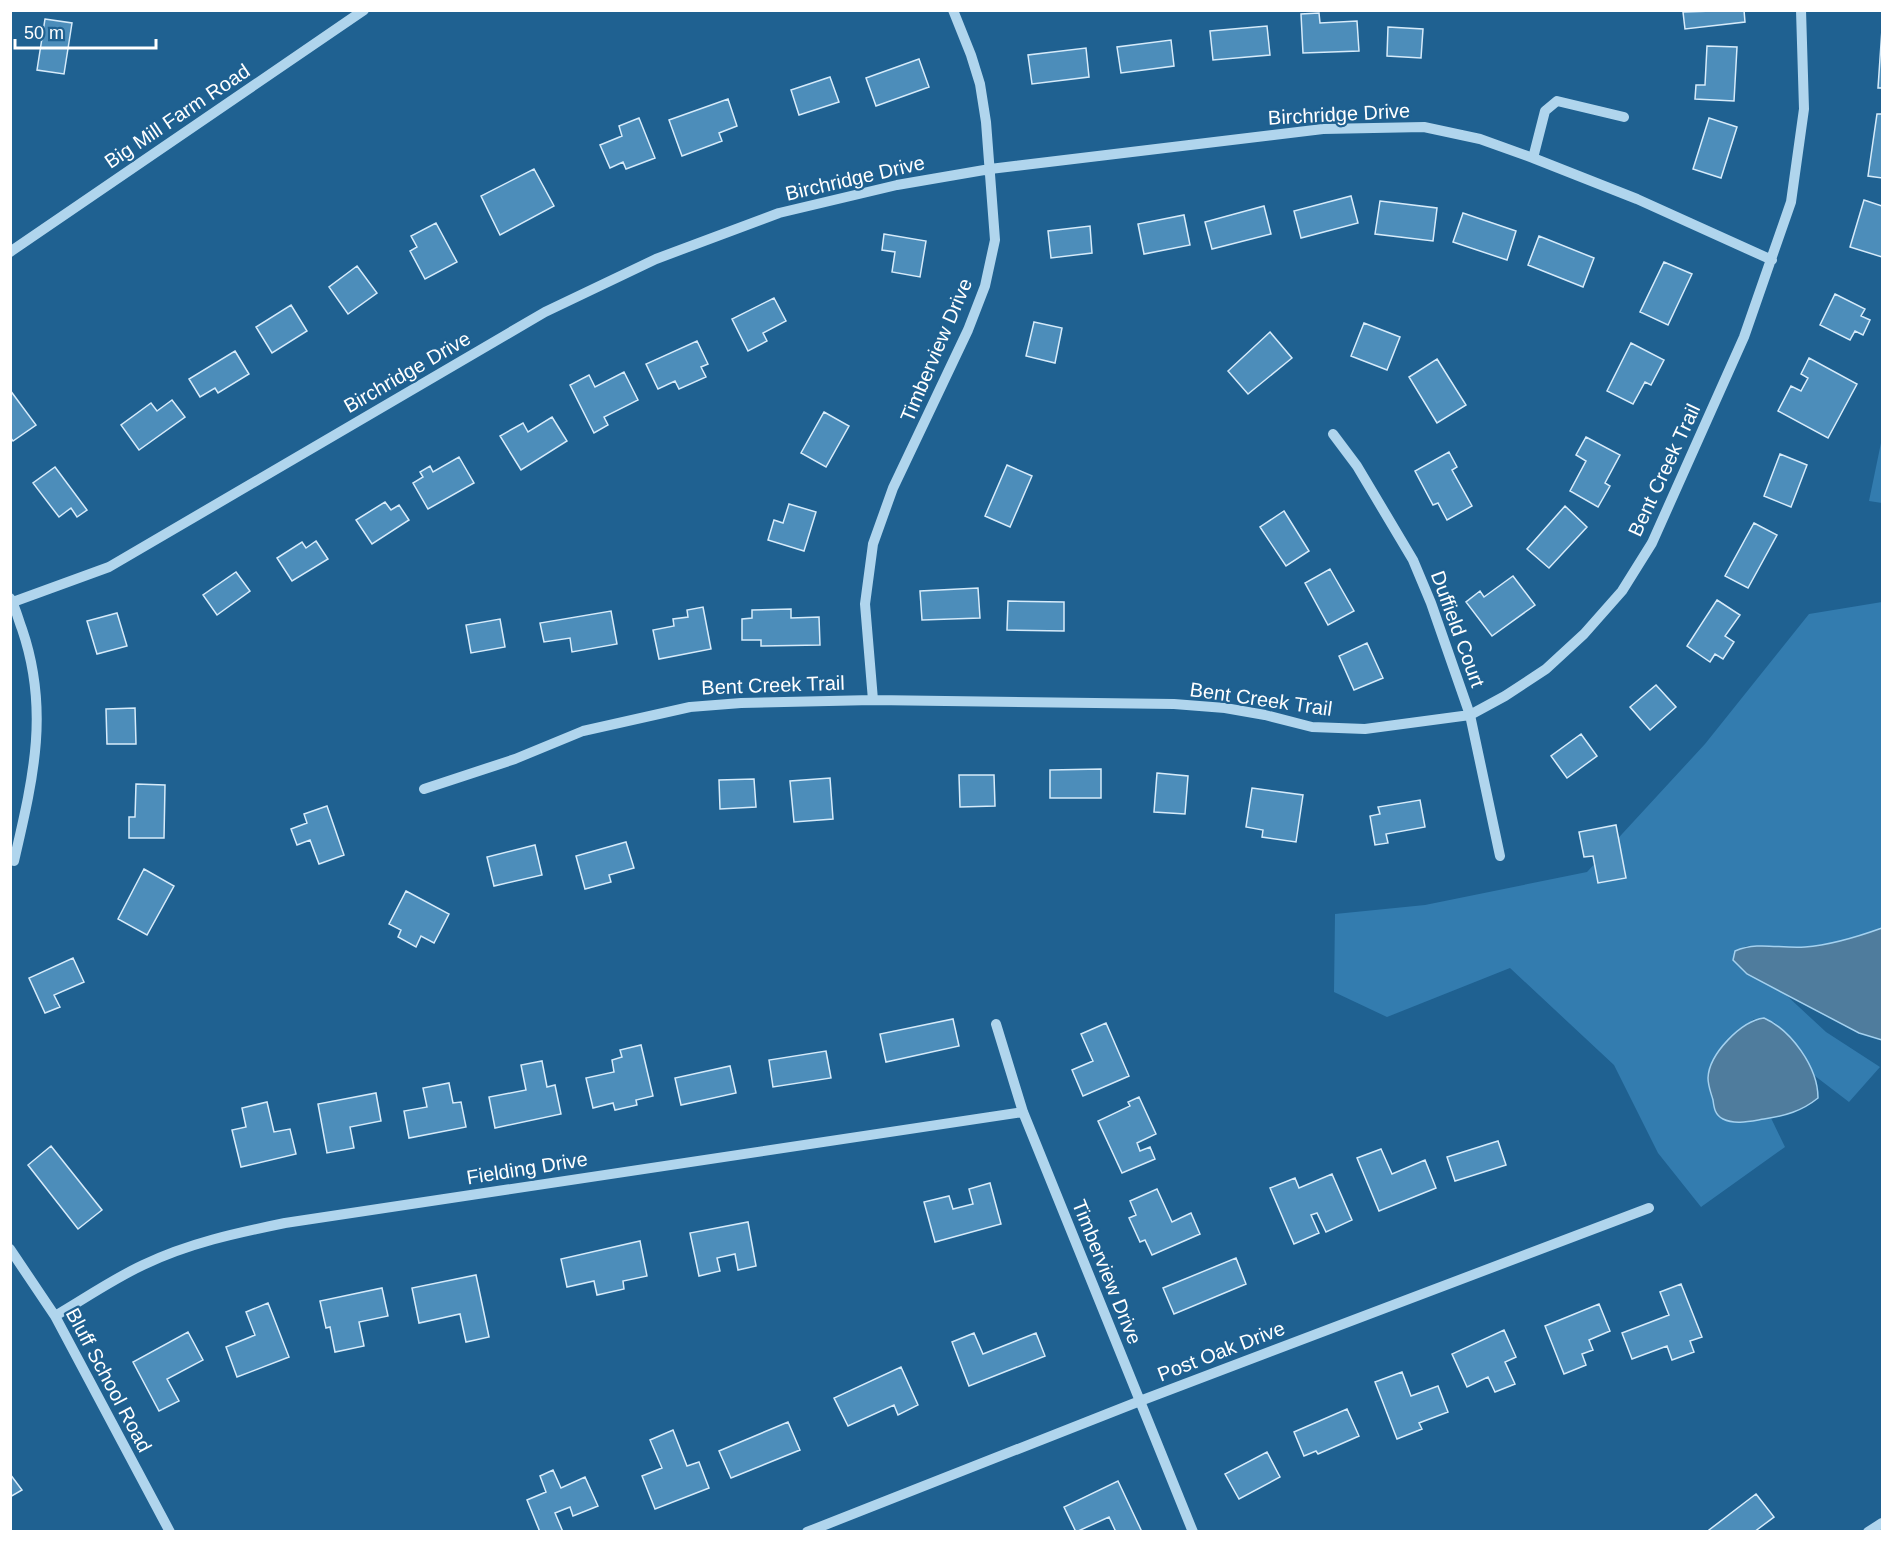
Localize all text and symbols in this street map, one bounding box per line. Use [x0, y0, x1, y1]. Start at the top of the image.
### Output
scale bar [15, 12, 156, 50]
text: 50 m [24, 23, 64, 43]
street label: Big Mill Farm Road [100, 59, 254, 173]
street label: Birchridge Drive [1267, 99, 1411, 129]
street label: Birchridge Drive [783, 151, 927, 205]
street label: Timberview Drive [896, 275, 976, 425]
street label: Birchridge Drive [340, 327, 474, 417]
street label: Bent Creek Trail [1624, 400, 1704, 540]
street label: Duffield Court [1427, 568, 1489, 690]
street label: Bent Creek Trail [701, 672, 845, 698]
street label: Bent Creek Trail [1188, 678, 1334, 720]
street label: Fielding Drive [465, 1148, 589, 1188]
street label: Timberview Drive [1068, 1197, 1146, 1347]
street label: Bluff School Road [62, 1304, 156, 1456]
street label: Post Oak Drive [1154, 1317, 1288, 1385]

